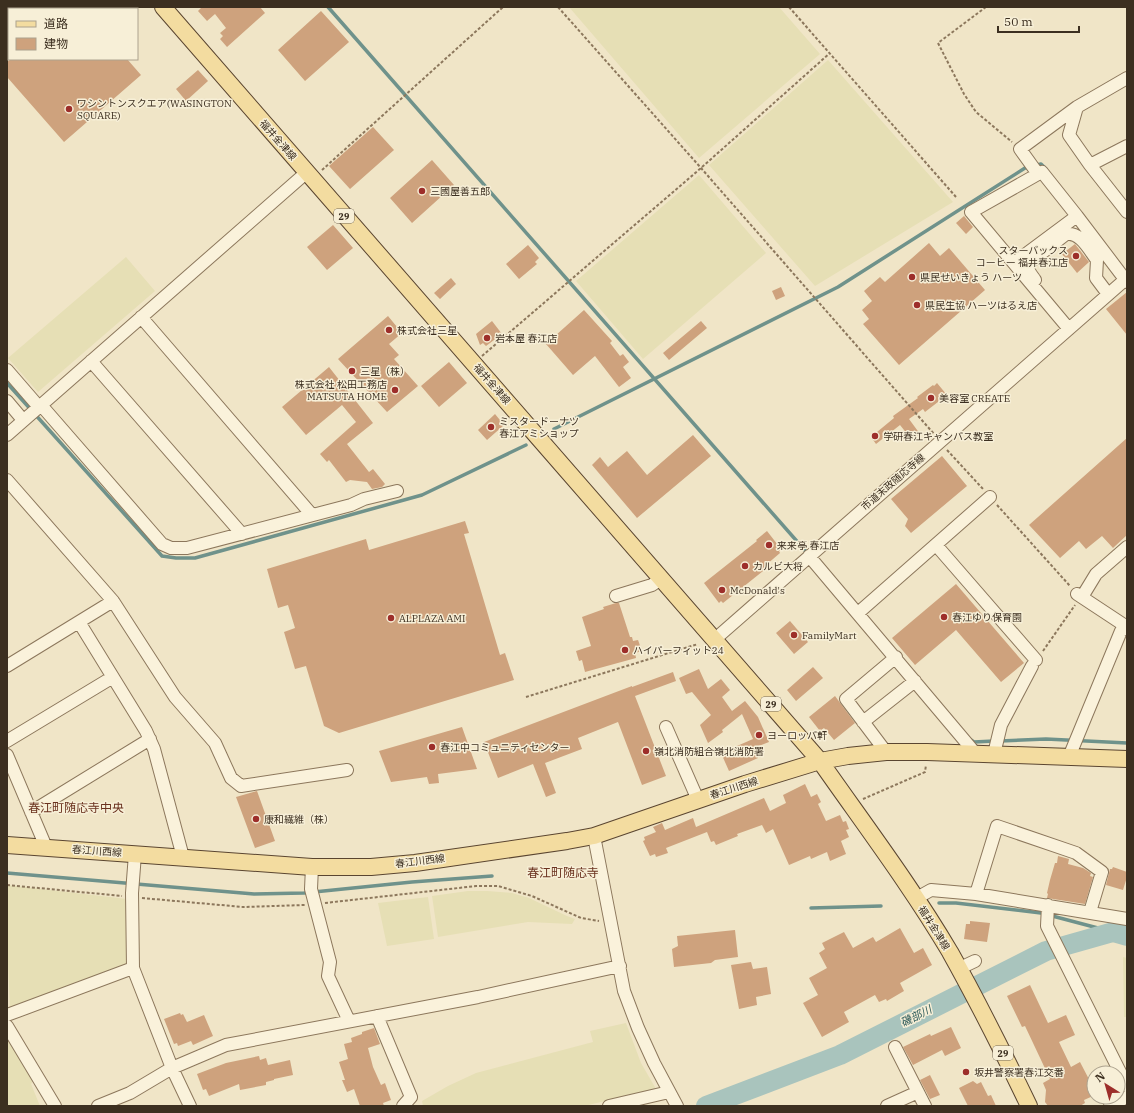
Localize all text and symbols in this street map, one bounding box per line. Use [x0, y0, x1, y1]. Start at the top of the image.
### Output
legend [8, 8, 138, 60]
scale bar [998, 8, 1079, 34]
text: 50 m [1004, 14, 1033, 29]
text: 道路 [44, 16, 68, 31]
text: 建物 [44, 36, 68, 51]
place label: ワシントンスクエア(WASINGTON SQUARE) [77, 97, 232, 122]
marker: ワシントンスクエア(WASINGTON SQUARE) [64, 104, 74, 114]
street label: 福井金津線 [257, 117, 299, 163]
place label: 三國屋善五郎 [430, 185, 490, 198]
marker: 三國屋善五郎 [417, 186, 427, 196]
road number: 29 [334, 209, 354, 223]
place label: スターバックス コーヒー 福井春江店 [976, 244, 1068, 269]
marker: スターバックス コーヒー 福井春江店 [1071, 251, 1081, 261]
place label: 県民せいきょう ハーツ [920, 271, 1022, 284]
marker: 県民せいきょう ハーツ [907, 272, 917, 282]
place label: 県民生協 ハーツはるえ店 [925, 299, 1037, 312]
marker: 県民生協 ハーツはるえ店 [912, 300, 922, 310]
place label: 株式会社三星 [397, 324, 457, 337]
marker: 株式会社三星 [384, 325, 394, 335]
place label: 岩本屋 春江店 [495, 332, 557, 345]
marker: 岩本屋 春江店 [482, 333, 492, 343]
street label: 福井金津線 [471, 361, 513, 407]
place label: 三星（株） [360, 365, 410, 378]
marker: 三星（株） [347, 366, 357, 376]
place label: 株式会社 松田工務店 MATSUTA HOME [295, 378, 387, 403]
marker: 株式会社 松田工務店 MATSUTA HOME [390, 385, 400, 395]
place label: 美容室 CREATE [939, 392, 1010, 405]
marker: 美容室 CREATE [926, 393, 936, 403]
place label: ミスタードーナツ 春江アミショップ [499, 415, 579, 440]
marker: ミスタードーナツ 春江アミショップ [486, 422, 496, 432]
place label: 学研春江キャンパス教室 [883, 430, 993, 443]
marker: 学研春江キャンパス教室 [870, 431, 880, 441]
street label: 市道末政随応寺線 [859, 451, 927, 513]
place label: 来来亭 春江店 [777, 539, 839, 552]
marker: 来来亭 春江店 [764, 540, 774, 550]
place label: カルビ大将 [753, 560, 803, 573]
marker: カルビ大将 [740, 561, 750, 571]
place label: McDonald's [730, 584, 785, 597]
marker: McDonald's [717, 585, 727, 595]
place label: 春江ゆり保育園 [952, 611, 1022, 624]
place label: ALPLAZA AMI [399, 612, 466, 625]
marker: 春江ゆり保育園 [939, 612, 949, 622]
marker: ALPLAZA AMI [386, 613, 396, 623]
place label: FamilyMart [802, 629, 857, 642]
marker: FamilyMart [789, 630, 799, 640]
place label: ハイパーフィット24 [633, 644, 724, 657]
marker: ハイパーフィット24 [620, 645, 630, 655]
road number: 29 [761, 697, 781, 711]
place label: ヨーロッパ軒 [767, 729, 827, 742]
marker: ヨーロッパ軒 [754, 730, 764, 740]
place label: 春江中コミュニティセンター [440, 741, 569, 754]
marker: 春江中コミュニティセンター [427, 742, 437, 752]
place label: 嶺北消防組合嶺北消防署 [654, 745, 764, 758]
marker: 嶺北消防組合嶺北消防署 [641, 746, 651, 756]
street label: 春江川西線 [708, 774, 760, 802]
district label: 春江町随応寺中央 [28, 800, 124, 815]
place label: 康和繊維（株） [264, 813, 334, 826]
marker: 康和繊維（株） [251, 814, 261, 824]
street label: 春江川西線 [72, 843, 122, 859]
street label: 春江川西線 [394, 852, 446, 870]
district label: 春江町随応寺 [527, 865, 599, 880]
street label: 福井金津線 [915, 903, 953, 953]
water label: 磯部川 [898, 1002, 935, 1030]
road number: 29 [993, 1046, 1013, 1060]
north arrow [1086, 1065, 1126, 1105]
place label: 坂井警察署春江交番 [974, 1066, 1064, 1079]
marker: 坂井警察署春江交番 [961, 1067, 971, 1077]
text: N [1092, 1069, 1108, 1085]

